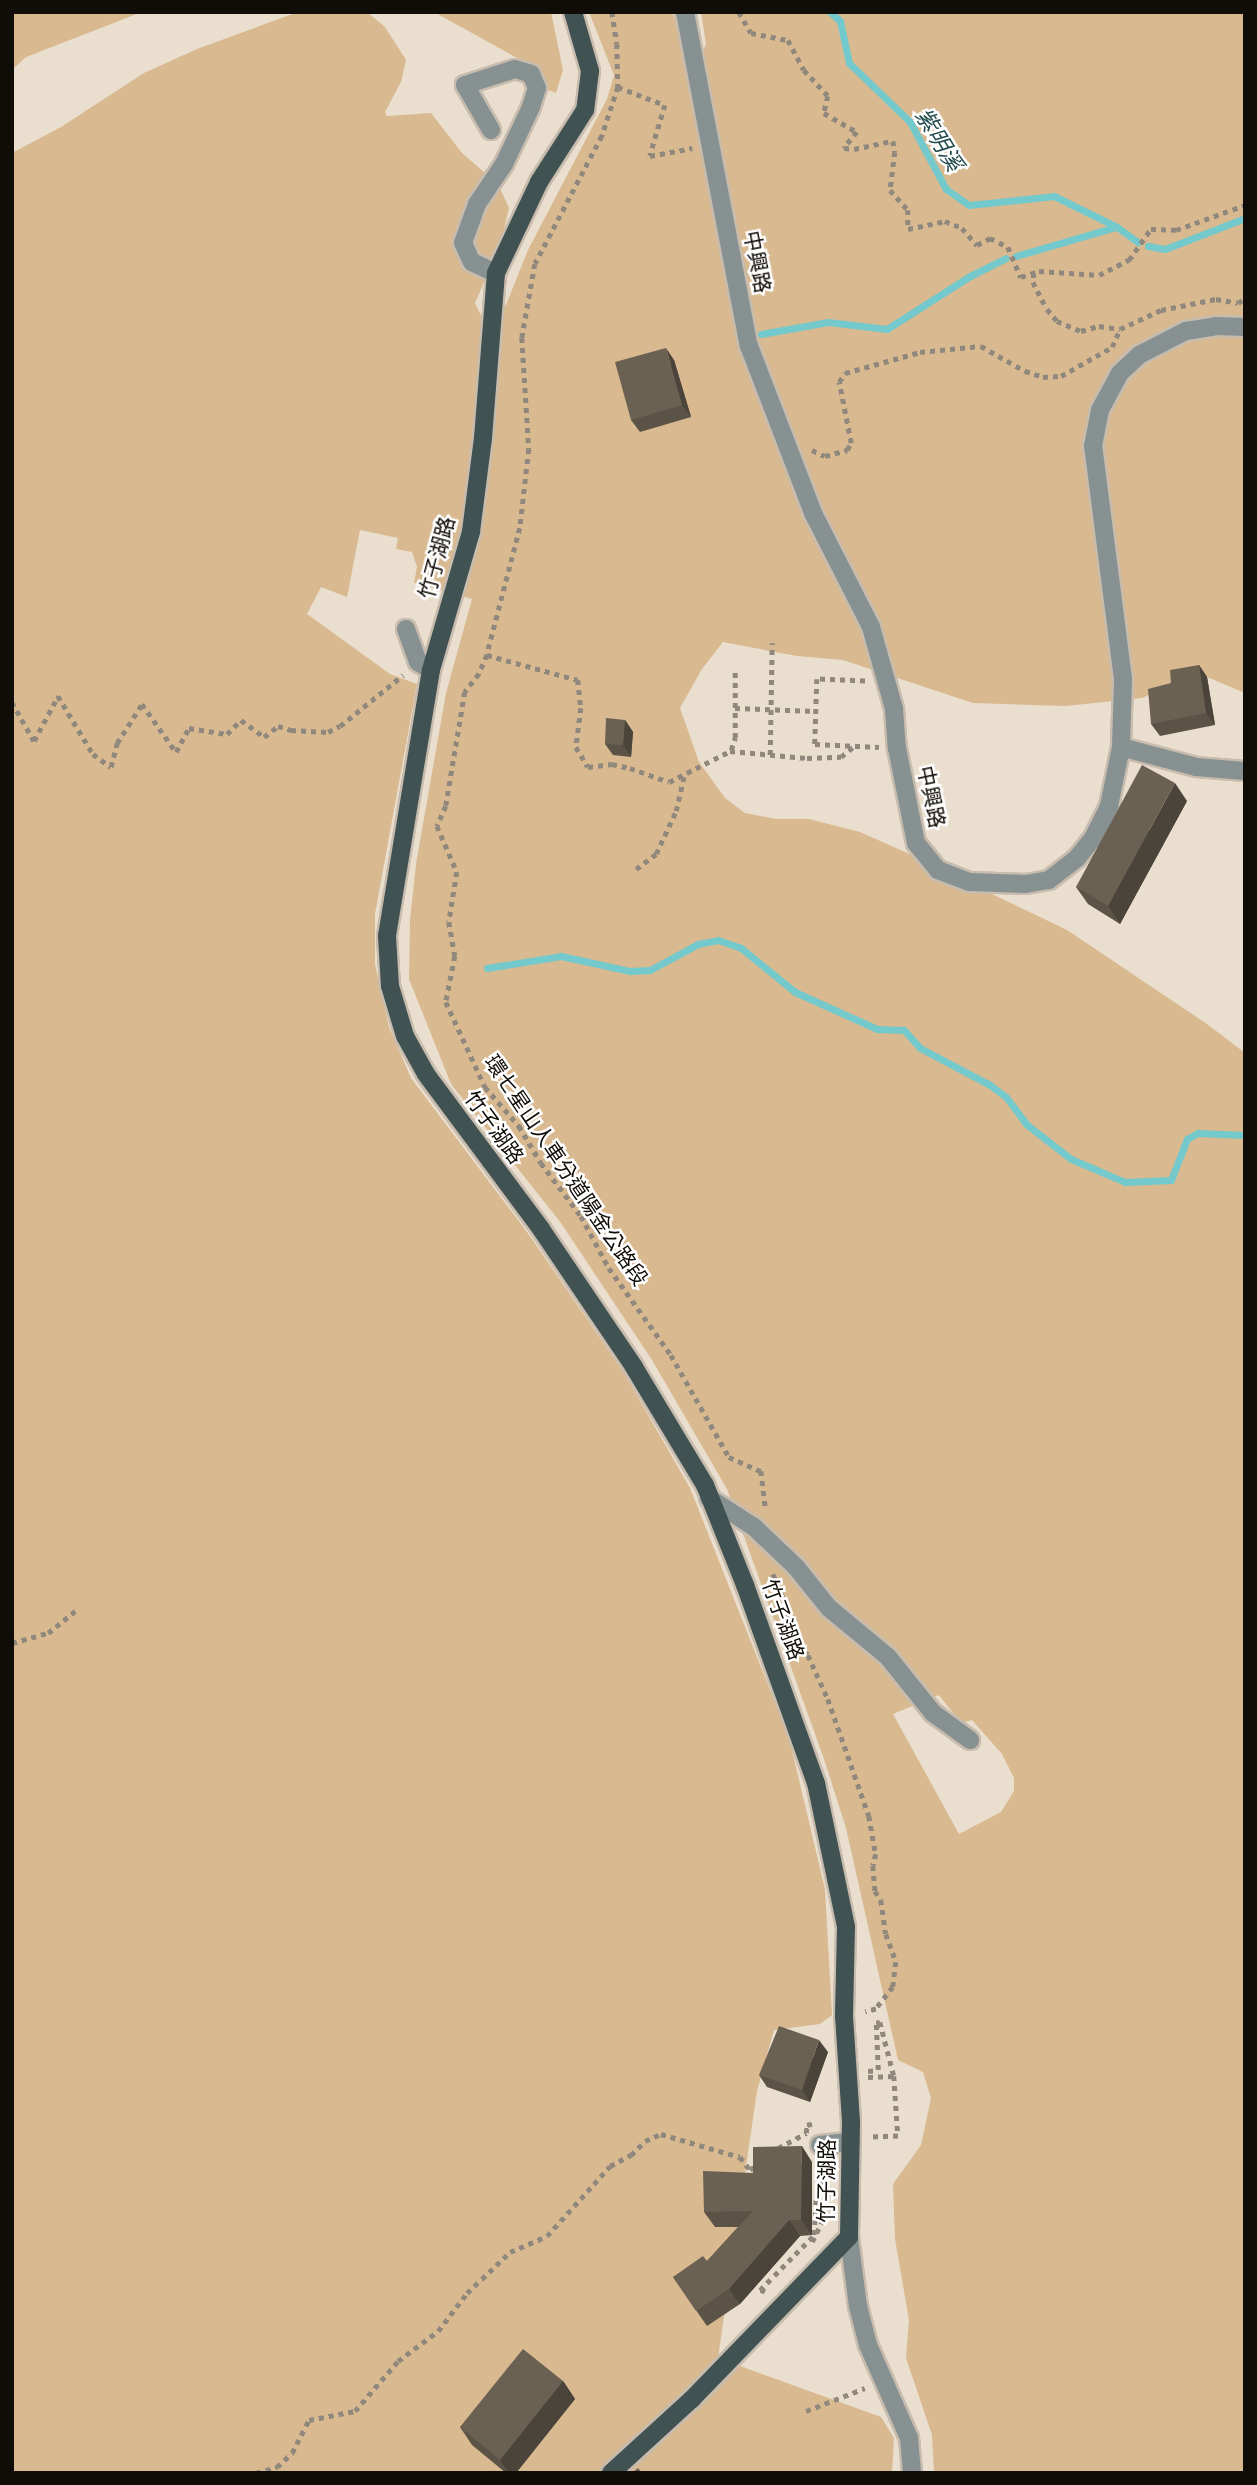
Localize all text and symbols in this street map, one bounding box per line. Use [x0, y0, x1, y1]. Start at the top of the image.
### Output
water label: 紫明溪 [908, 103, 968, 177]
street label: 中興路 [738, 229, 774, 295]
street label: 竹子湖路 [415, 514, 461, 602]
street label: 中興路 [911, 764, 949, 830]
street label: 環七星山人車分道陽金公路段 [478, 1051, 652, 1291]
street label: 竹子湖路 [458, 1087, 528, 1169]
street label: 竹子湖路 [756, 1576, 808, 1664]
street label: 竹子湖路 [815, 2139, 841, 2223]

